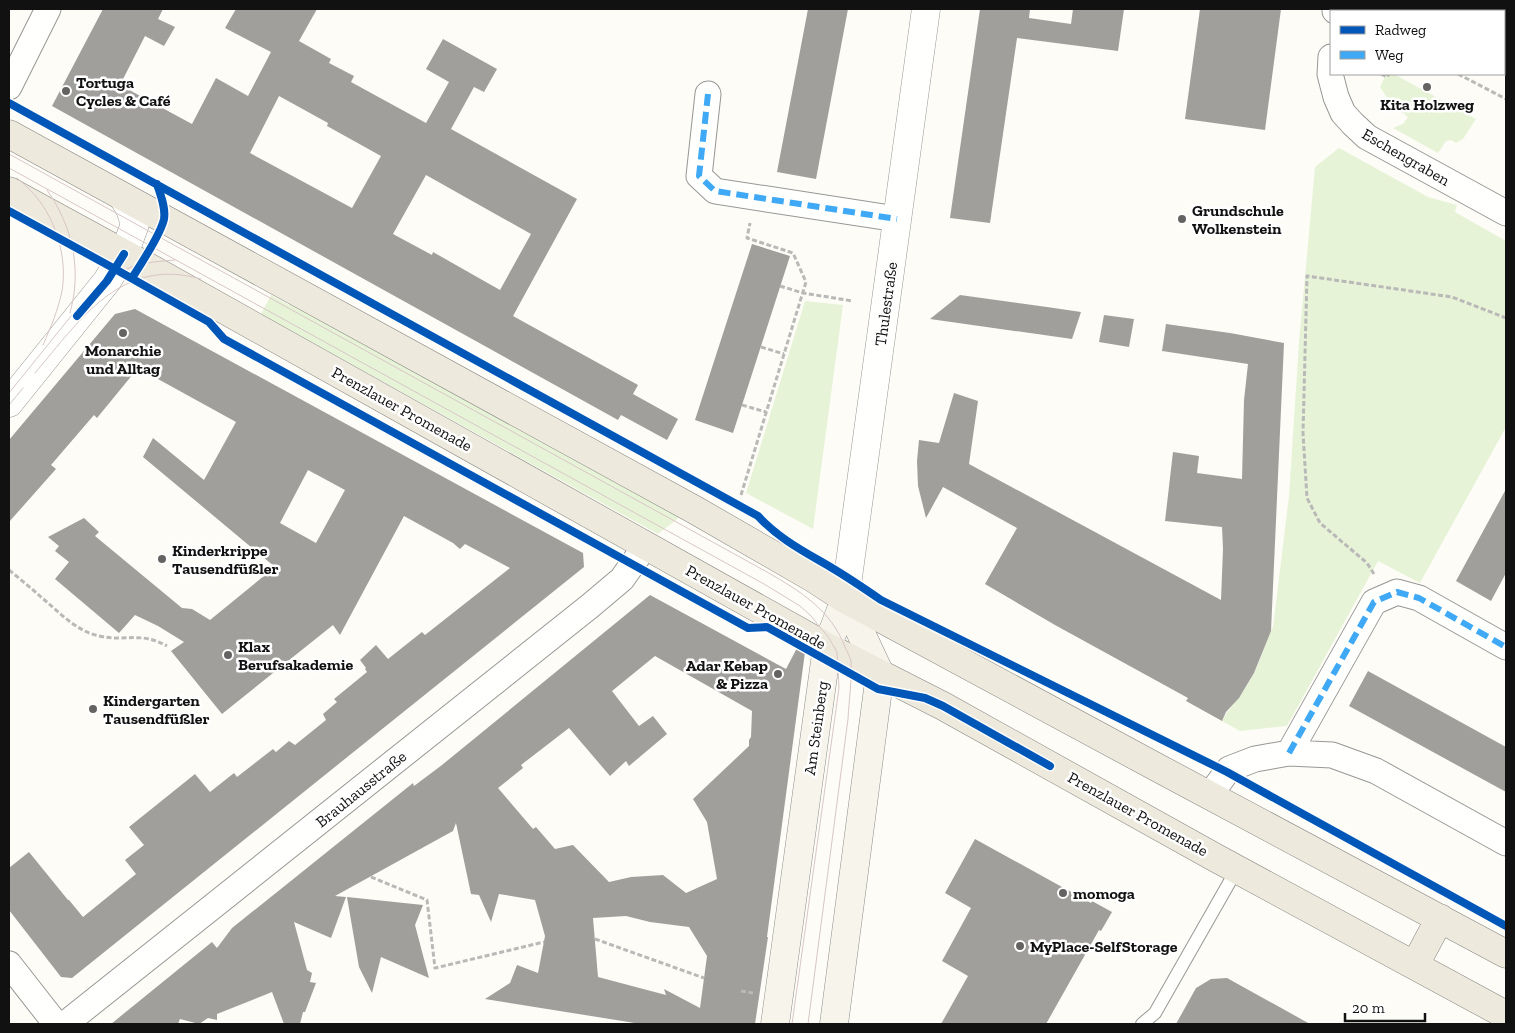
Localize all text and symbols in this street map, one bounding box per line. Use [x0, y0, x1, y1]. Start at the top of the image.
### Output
legend [1330, 10, 1505, 75]
text: Radweg [1375, 21, 1426, 39]
text: Weg [1375, 46, 1404, 64]
place label: Tortuga Cycles & Café [76, 73, 171, 110]
marker: Kita Holzweg [1421, 81, 1433, 93]
marker: Tortuga Cycles & Café [60, 85, 72, 97]
place label: Kita Holzweg [1380, 95, 1474, 114]
street label: Eschengraben [1359, 124, 1454, 190]
place label: Grundschule Wolkenstein [1192, 201, 1284, 238]
marker: Grundschule Wolkenstein [1176, 213, 1188, 225]
street label: Thulestraße [871, 261, 901, 347]
marker: Monarchie und Alltag [117, 327, 129, 339]
place label: Monarchie und Alltag [85, 341, 161, 378]
street label: Prenzlauer Promenade [329, 363, 475, 455]
place label: Kinderkrippe Tausendfüßler [172, 541, 279, 578]
marker: Kinderkrippe Tausendfüßler [156, 553, 168, 565]
street label: Prenzlauer Promenade [683, 561, 829, 653]
place label: Klax Berufsakademie [238, 637, 354, 674]
marker: Klax Berufsakademie [222, 649, 234, 661]
place label: Adar Kebap & Pizza [686, 656, 768, 693]
marker: Adar Kebap & Pizza [772, 668, 784, 680]
street label: Am Steinberg [800, 679, 832, 776]
place label: Kindergarten Tausendfüßler [103, 691, 210, 728]
marker: Kindergarten Tausendfüßler [87, 703, 99, 715]
street label: Brauhausstraße [312, 747, 410, 831]
street label: Prenzlauer Promenade [1065, 768, 1211, 860]
place label: momoga [1073, 884, 1135, 903]
marker: momoga [1057, 887, 1069, 899]
place label: MyPlace-SelfStorage [1030, 937, 1178, 956]
marker: MyPlace-SelfStorage [1014, 940, 1026, 952]
scale bar [1345, 990, 1425, 1022]
text: 20 m [1352, 999, 1385, 1017]

